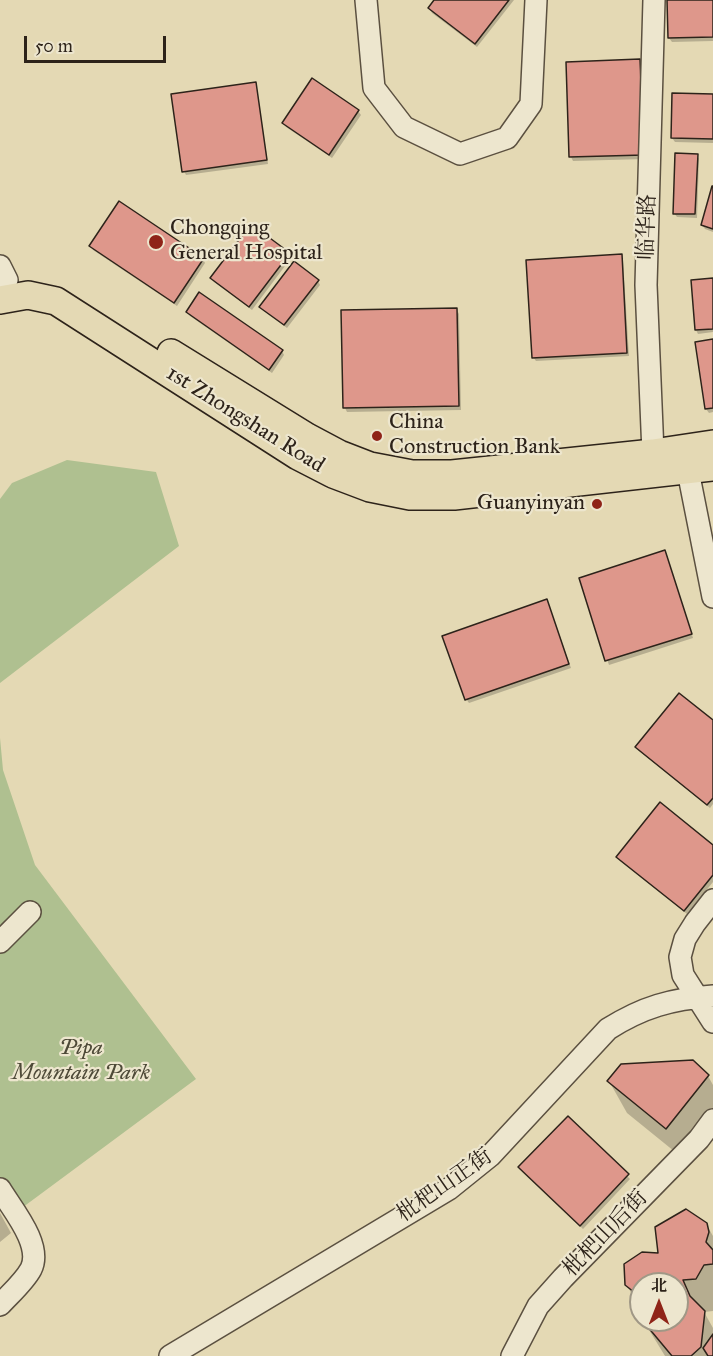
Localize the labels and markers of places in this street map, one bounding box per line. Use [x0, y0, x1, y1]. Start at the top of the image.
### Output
place label: Chongqing General Hospital [170, 216, 323, 268]
marker: Chongqing General Hospital [147, 233, 165, 251]
place label: China Construction Bank [389, 410, 560, 462]
marker: China Construction Bank [370, 429, 384, 443]
place label: Guanyinyan [477, 491, 585, 517]
marker: Guanyinyan [590, 497, 604, 511]

